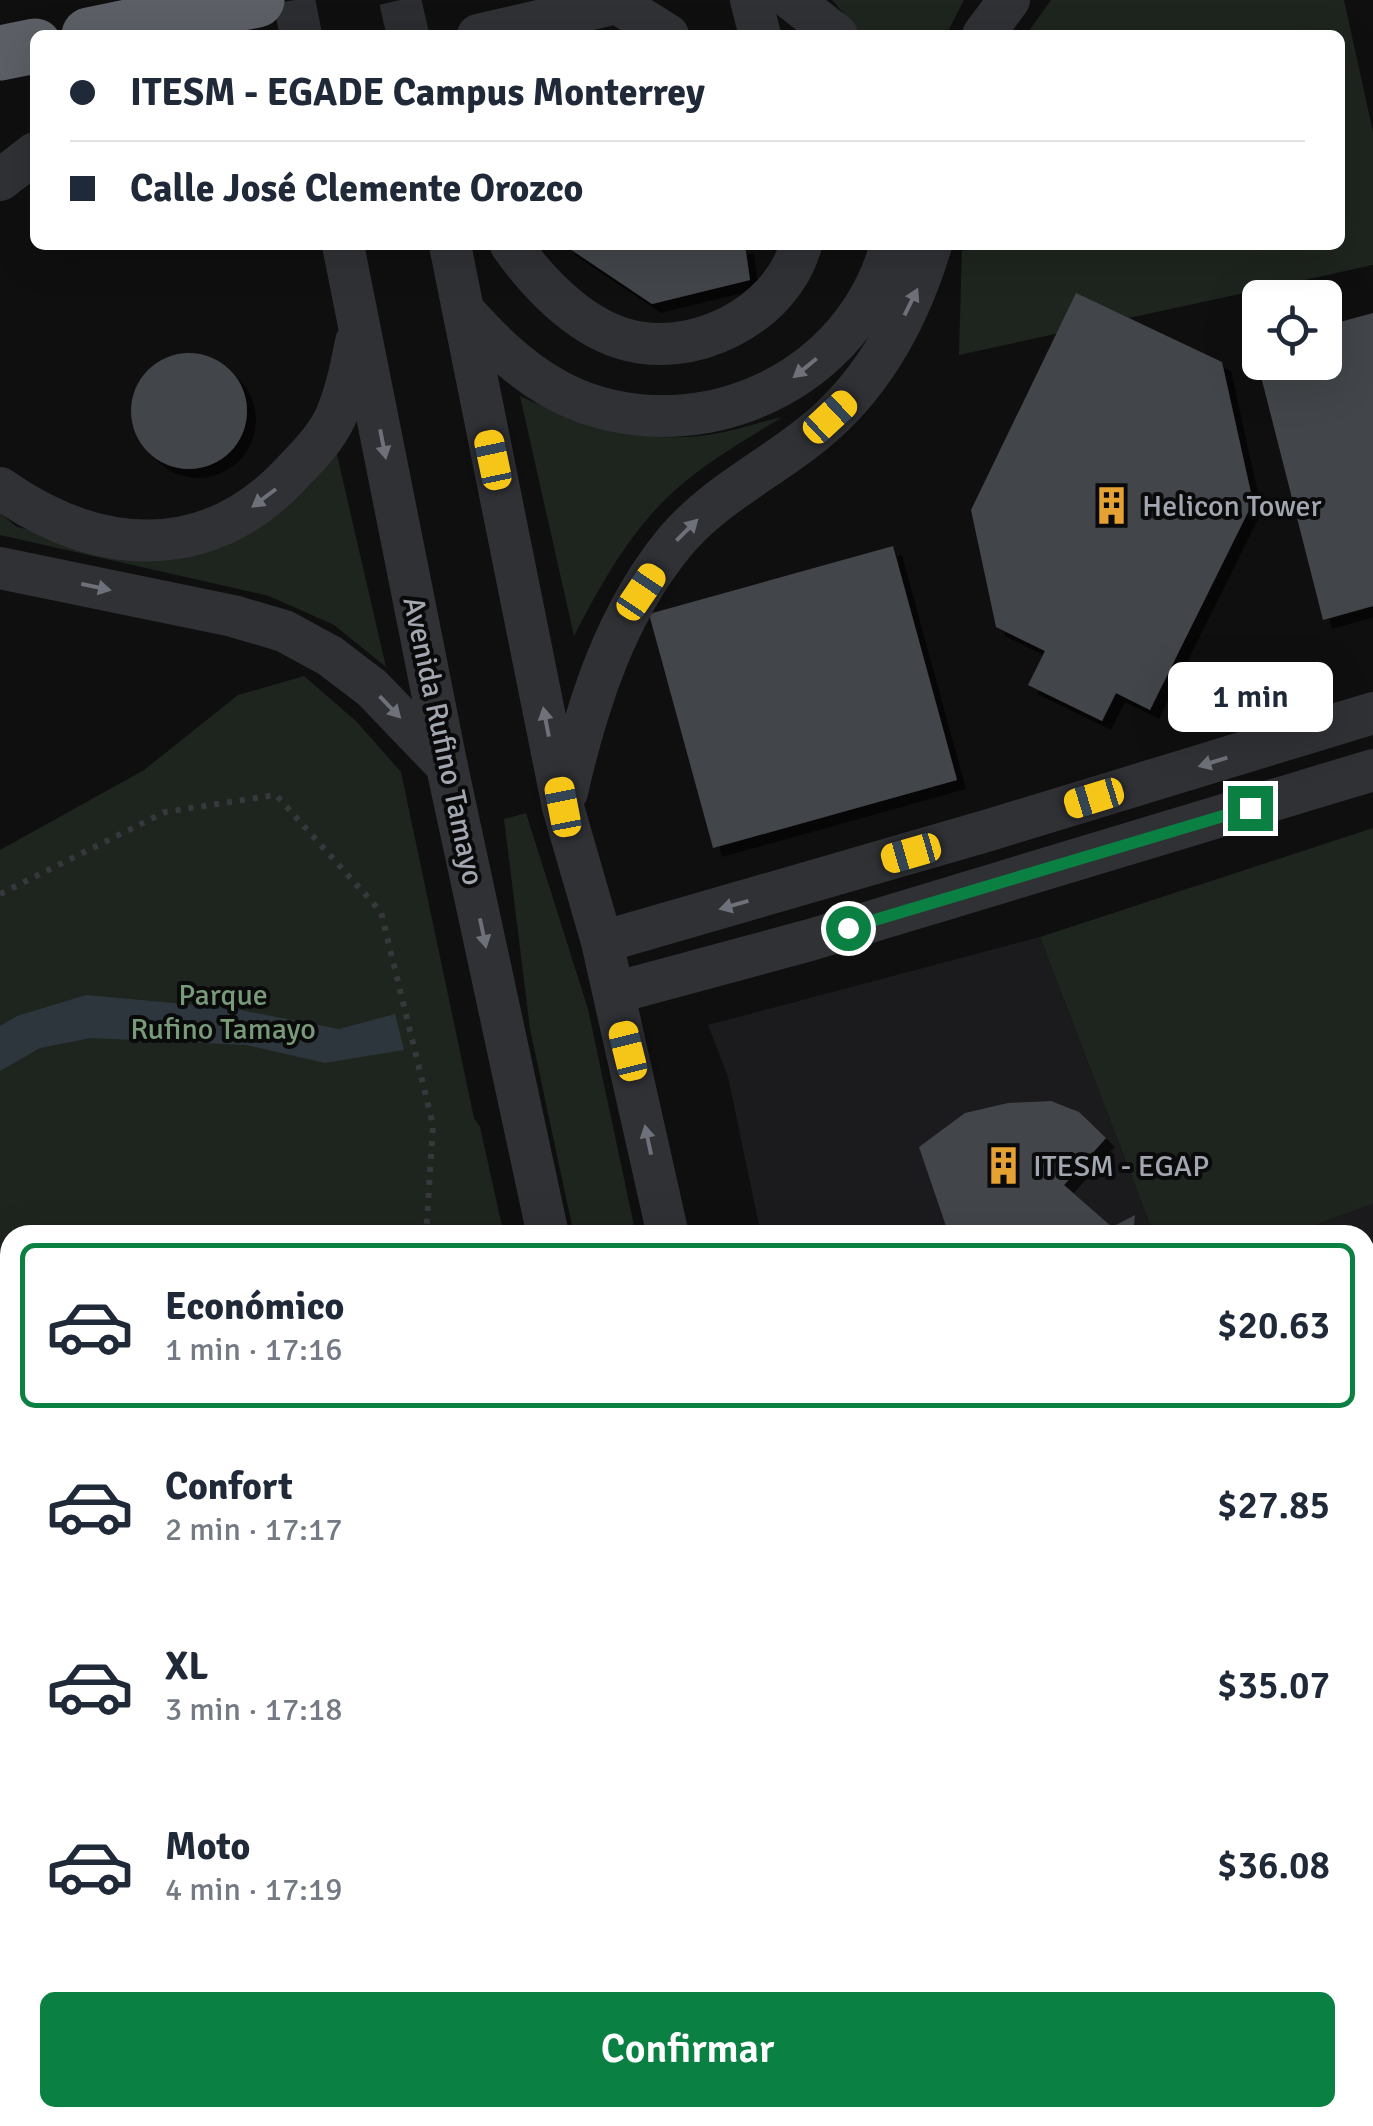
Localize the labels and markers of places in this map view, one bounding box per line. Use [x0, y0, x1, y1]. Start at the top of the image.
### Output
building icon: Helicon Tower [1091, 485, 1133, 527]
place label: Helicon Tower [1142, 488, 1321, 525]
building icon: ITESM - EGAP [982, 1145, 1024, 1187]
place label: ITESM - EGAP [1033, 1148, 1209, 1185]

